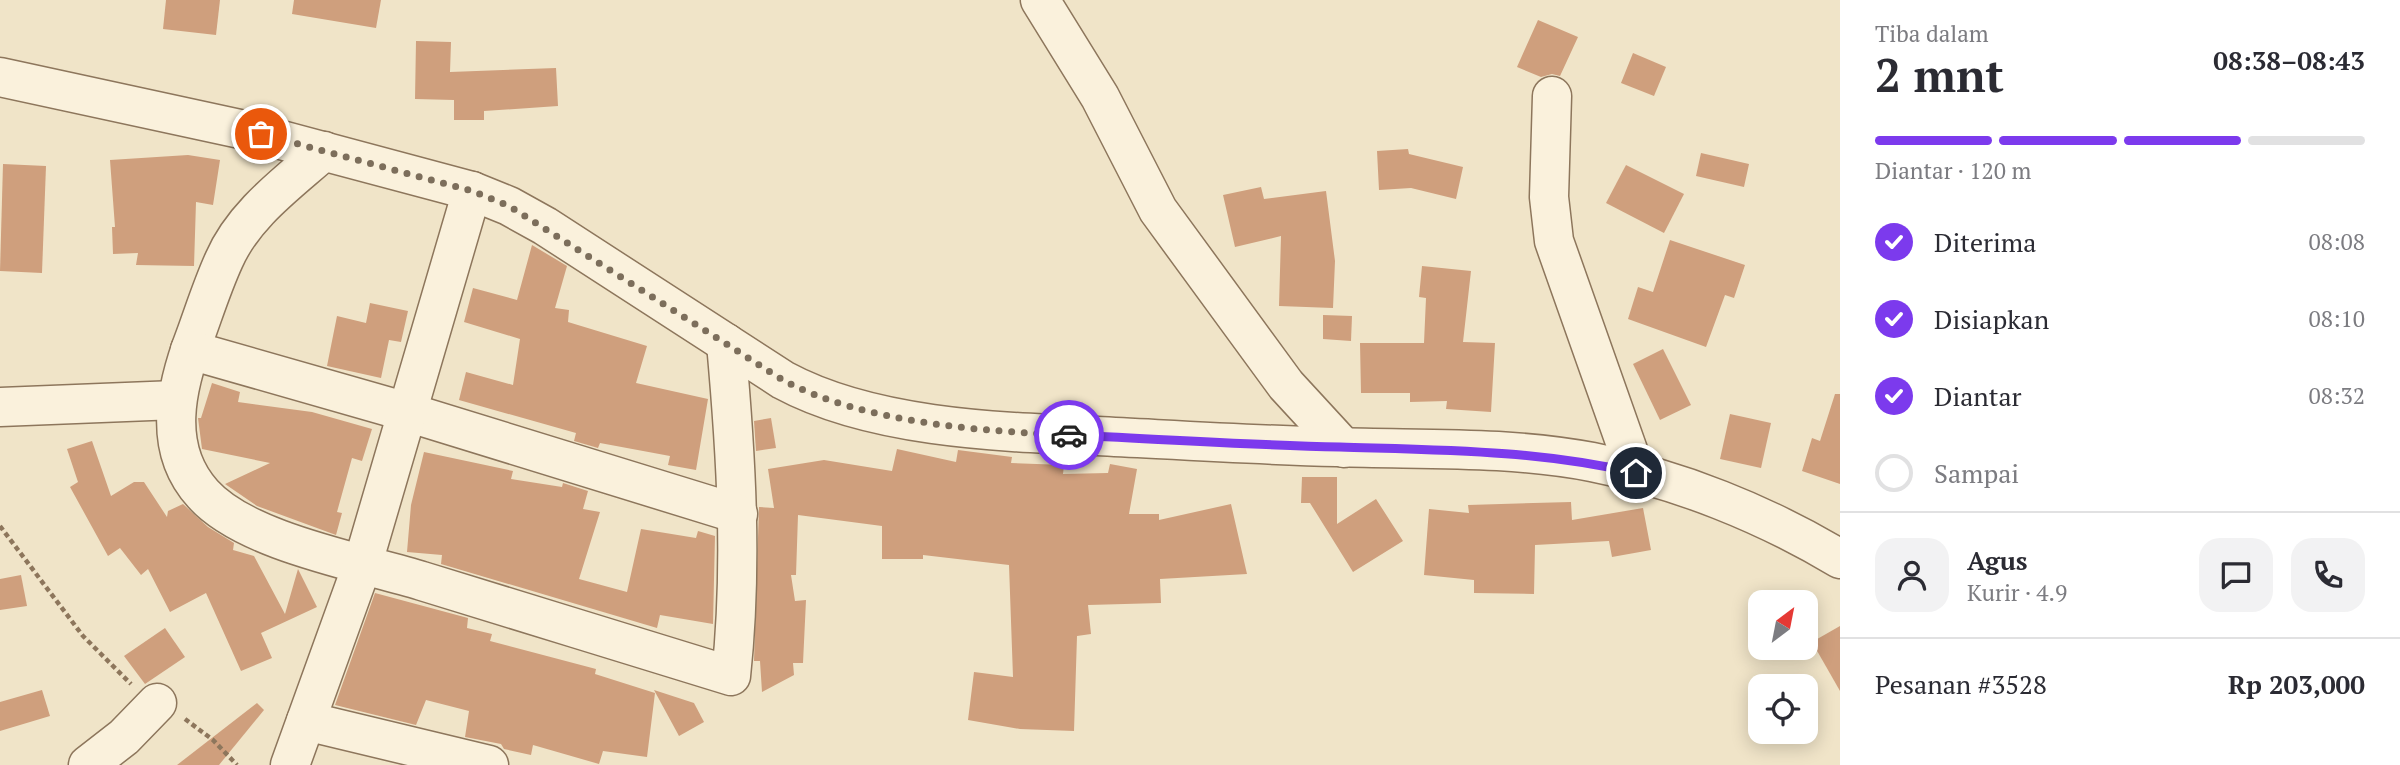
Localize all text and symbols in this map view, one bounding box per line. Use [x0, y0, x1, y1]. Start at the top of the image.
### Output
text: Tiba dalam [1875, 18, 1989, 49]
text: 08:38–08:43 [2213, 43, 2365, 77]
text: 2 mnt [1875, 44, 2004, 105]
pin [231, 104, 291, 164]
icon: bag [242, 115, 280, 153]
text: Diantar · 120 m [1875, 155, 2031, 186]
icon: check [1875, 223, 1913, 261]
text: Diterima [1934, 225, 2036, 259]
text: 08:08 [2308, 226, 2365, 257]
icon: check [1875, 300, 1913, 338]
text: Disiapkan [1934, 302, 2049, 336]
text: 08:10 [2308, 303, 2365, 334]
icon: check [1875, 377, 1913, 415]
text: Diantar [1934, 379, 2022, 413]
text: 08:32 [2308, 380, 2365, 411]
courier [1034, 400, 1104, 470]
icon: car [1050, 416, 1088, 454]
pin [1606, 443, 1666, 503]
icon: home [1617, 454, 1655, 492]
text: Sampai [1934, 456, 2019, 490]
button: person [1875, 538, 1949, 612]
button: chat [2199, 538, 2273, 612]
button: phone [2291, 538, 2365, 612]
text: Agus [1967, 543, 2028, 577]
text: Kurir · 4.9 [1967, 577, 2067, 608]
north arrow [1748, 590, 1818, 660]
map controls [1748, 590, 1818, 744]
text: Pesanan #3528 [1875, 667, 2047, 701]
text: Rp 203,000 [2228, 667, 2365, 701]
button: locate [1748, 674, 1818, 744]

